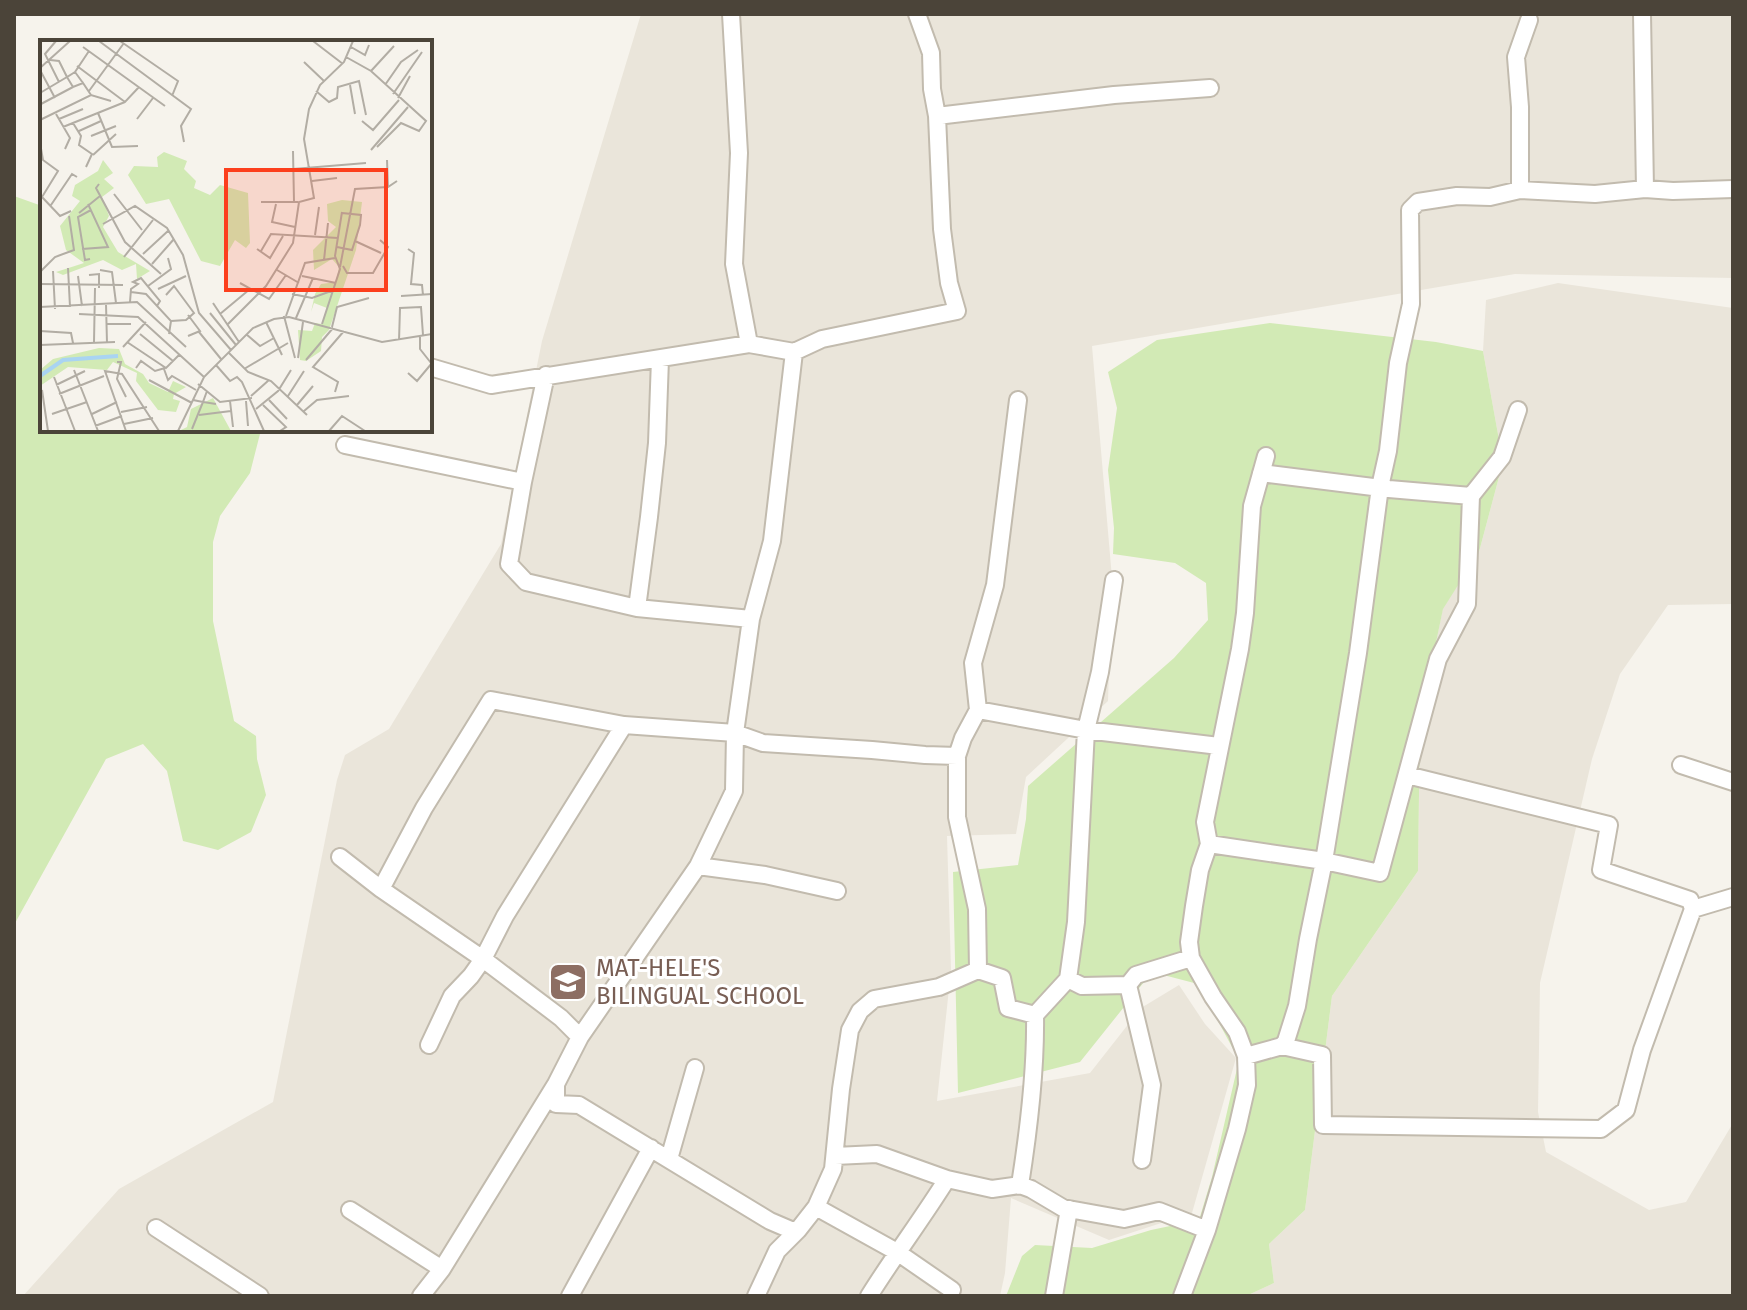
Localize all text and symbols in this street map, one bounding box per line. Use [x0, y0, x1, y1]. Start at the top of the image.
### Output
inset map [40, 40, 432, 432]
place label: MAT-HELE'S BILINGUAL SCHOOL [596, 954, 804, 1010]
school or university icon: MAT-HELE'S BILINGUAL SCHOOL [547, 961, 589, 1003]

